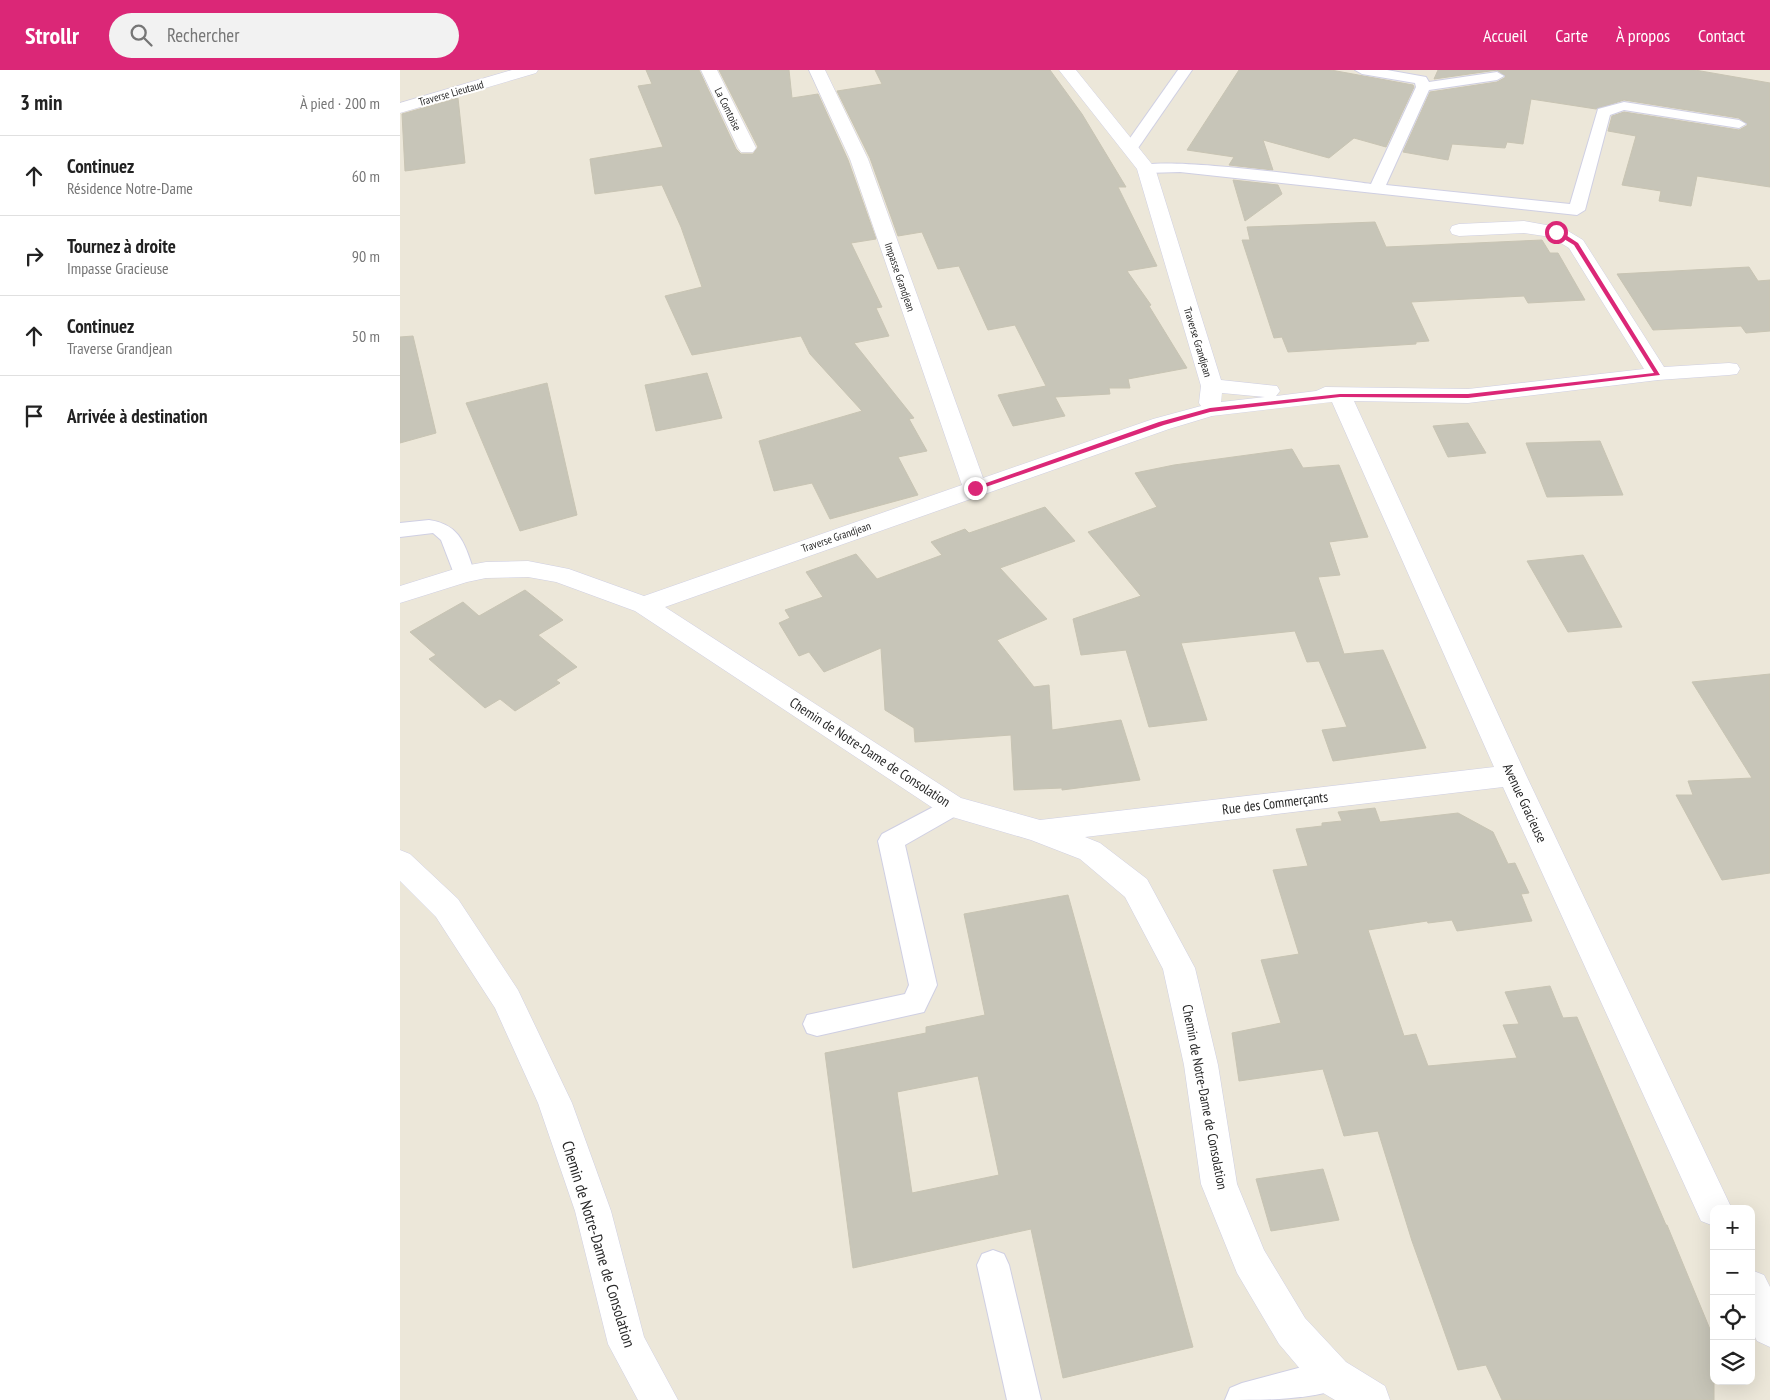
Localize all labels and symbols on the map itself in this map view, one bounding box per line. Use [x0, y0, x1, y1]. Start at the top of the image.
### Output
street label: Traverse Lieutaud [417, 77, 485, 109]
street label: La Comtoise [712, 85, 745, 133]
route start [1545, 221, 1568, 244]
street label: Impasse Grandjean [882, 241, 918, 313]
street label: Traverse Grandjean [1181, 305, 1215, 379]
route end [964, 477, 987, 500]
street label: Traverse Grandjean [800, 519, 873, 555]
street label: Chemin de Notre-Dame de Consolation [786, 693, 954, 811]
street label: Avenue Gracieuse [1499, 761, 1551, 846]
street label: Rue des Commerçants [1221, 788, 1329, 818]
street label: Chemin de Notre-Dame de Consolation [1178, 1003, 1232, 1191]
street label: Chemin de Notre-Dame de Consolation [558, 1138, 640, 1350]

